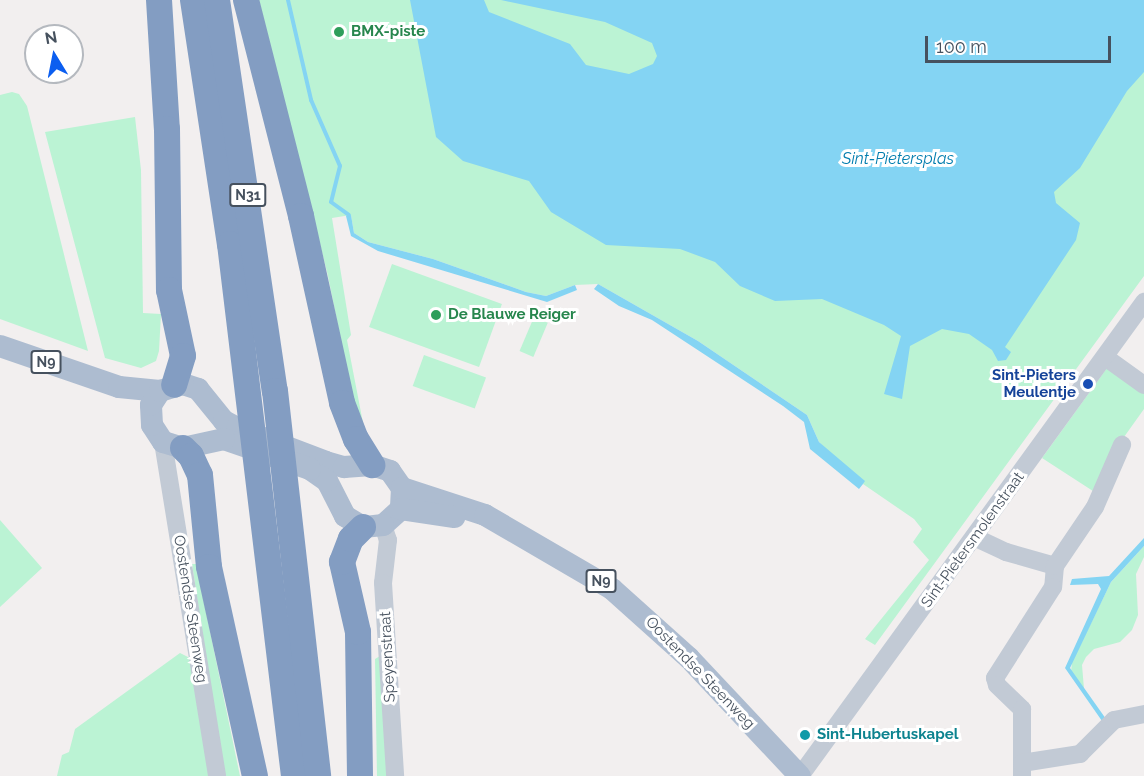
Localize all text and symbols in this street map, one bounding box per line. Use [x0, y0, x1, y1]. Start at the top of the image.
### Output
place label: BMX-piste [351, 23, 425, 41]
north arrow [24, 24, 84, 84]
scale bar [928, 24, 1114, 62]
marker: BMX-piste [332, 25, 346, 39]
text: N [43, 27, 59, 48]
text: 100 m [936, 36, 987, 57]
water label: Sint-Pietersplas [842, 149, 954, 169]
road number: N31 [228, 184, 268, 206]
place label: De Blauwe Reiger [448, 306, 576, 324]
marker: De Blauwe Reiger [429, 308, 443, 322]
road number: N9 [30, 351, 63, 373]
place label: Sint-Pieters Meulentje [992, 366, 1076, 401]
marker: Sint-Pieters Meulentje [1081, 377, 1095, 391]
street label: Sint-Pietersmolenstraat [918, 469, 1028, 611]
street label: Oostendse Steenweg [169, 534, 211, 684]
road number: N9 [584, 570, 618, 592]
street label: Speyenstraat [377, 611, 399, 703]
street label: Oostendse Steenweg [642, 613, 758, 733]
place label: Sint-Hubertuskapel [817, 726, 958, 744]
marker: Sint-Hubertuskapel [798, 728, 812, 742]

